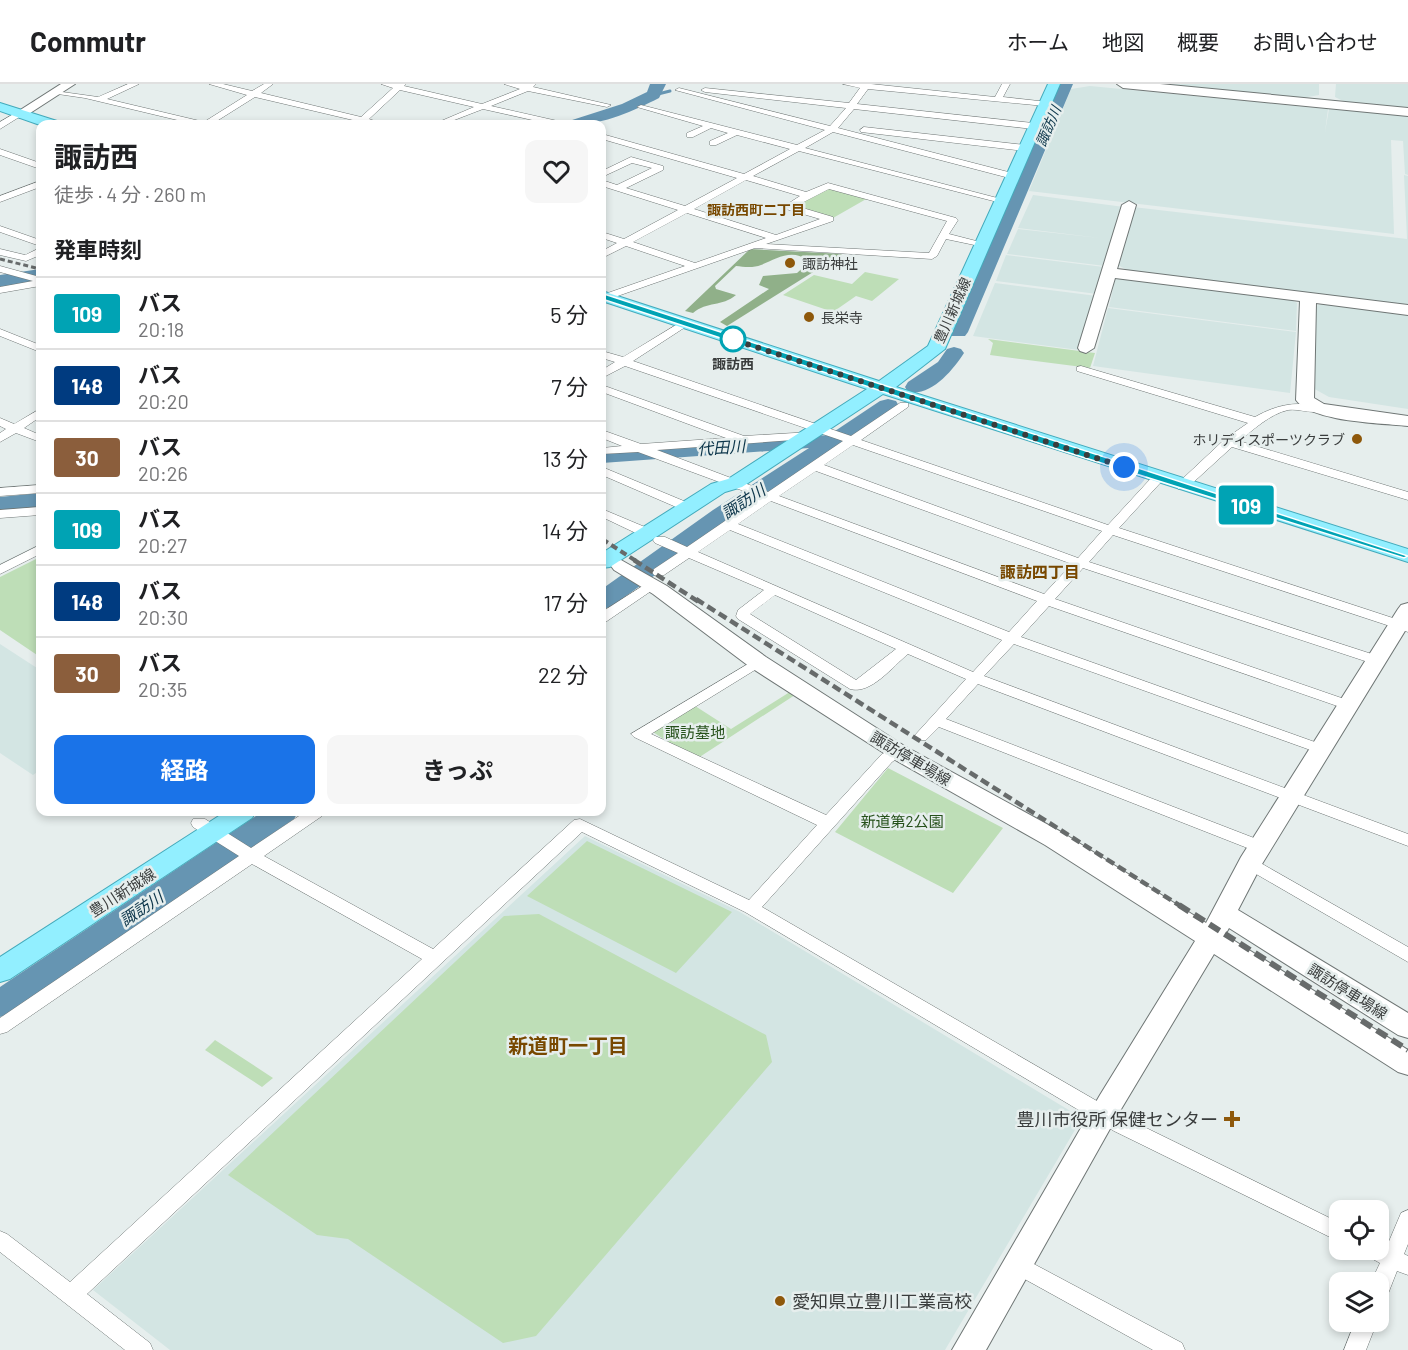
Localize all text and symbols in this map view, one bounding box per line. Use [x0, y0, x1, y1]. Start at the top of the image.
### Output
text: Commutr [30, 24, 146, 58]
text: ホーム [1007, 29, 1069, 54]
text: 地図 [1102, 29, 1144, 54]
text: 概要 [1177, 29, 1219, 54]
text: お問い合わせ [1252, 29, 1378, 54]
water label: 諏訪川 [1032, 102, 1065, 149]
text: 諏訪西 [54, 139, 138, 173]
button: heart [525, 140, 588, 203]
text: 徒歩 · 4 分 · 260 m [54, 182, 206, 206]
district label: 諏訪西町二丁目 [707, 201, 805, 218]
text: 発車時刻 [54, 236, 142, 262]
place label: 諏訪神社 [802, 255, 858, 272]
marker: 諏訪神社 [783, 256, 797, 270]
street label: 豊川新城線 [930, 275, 974, 345]
text: バス [138, 289, 182, 315]
text: 109 [72, 301, 102, 326]
text: 5 分 [550, 301, 588, 327]
place label: 長栄寺 [821, 309, 863, 326]
marker: 長栄寺 [802, 310, 816, 324]
text: 20:18 [138, 317, 184, 341]
marker: 諏訪西 [720, 326, 746, 352]
place label: 諏訪西 [712, 355, 754, 372]
text: バス [138, 361, 182, 387]
text: 148 [71, 373, 103, 398]
text: 7 分 [551, 373, 588, 399]
text: 20:20 [138, 389, 189, 413]
place label: ホリディスポーツクラブ [1192, 431, 1345, 448]
marker: ホリディスポーツクラブ [1350, 432, 1364, 446]
text: バス [138, 433, 182, 459]
water label: 代田川 [696, 436, 748, 458]
text: 30 [75, 445, 99, 470]
text: 13 分 [543, 445, 588, 471]
your location [1109, 452, 1139, 482]
text: 20:26 [138, 461, 188, 485]
water label: 諏訪川 [718, 479, 770, 522]
line badge: 109 [1212, 486, 1280, 524]
text: 109 [1231, 493, 1261, 518]
text: バス [138, 505, 182, 531]
text: 109 [72, 517, 102, 542]
text: 14 分 [542, 517, 588, 543]
text: 20:27 [138, 533, 187, 557]
district label: 諏訪四丁目 [1000, 562, 1080, 581]
text: バス [138, 577, 182, 603]
text: 148 [71, 589, 103, 614]
text: 17 分 [543, 589, 588, 615]
text: 20:30 [138, 605, 188, 629]
text: バス [138, 649, 182, 675]
text: 30 [75, 661, 99, 686]
text: 22 分 [538, 661, 588, 687]
text: 20:35 [138, 677, 187, 701]
park label: 諏訪墓地 [665, 723, 725, 741]
street label: 諏訪停車場線 [868, 727, 954, 789]
button: 経路 [54, 735, 315, 804]
button: きっぷ [327, 735, 588, 804]
park label: 新道第2公園 [860, 812, 944, 830]
street label: 豊川新城線 [86, 864, 158, 920]
water label: 諏訪川 [116, 886, 168, 929]
street label: 諏訪停車場線 [1305, 960, 1391, 1022]
district label: 新道町一丁目 [508, 1033, 628, 1057]
place label: 豊川市役所 保健センター [1016, 1108, 1218, 1130]
marker: 豊川市役所 保健センター [1223, 1110, 1241, 1128]
map controls [1329, 1200, 1389, 1332]
button: locate [1329, 1200, 1389, 1260]
button: layers [1329, 1272, 1389, 1332]
place label: 愛知県立豊川工業高校 [792, 1290, 972, 1312]
marker: 愛知県立豊川工業高校 [773, 1294, 787, 1308]

